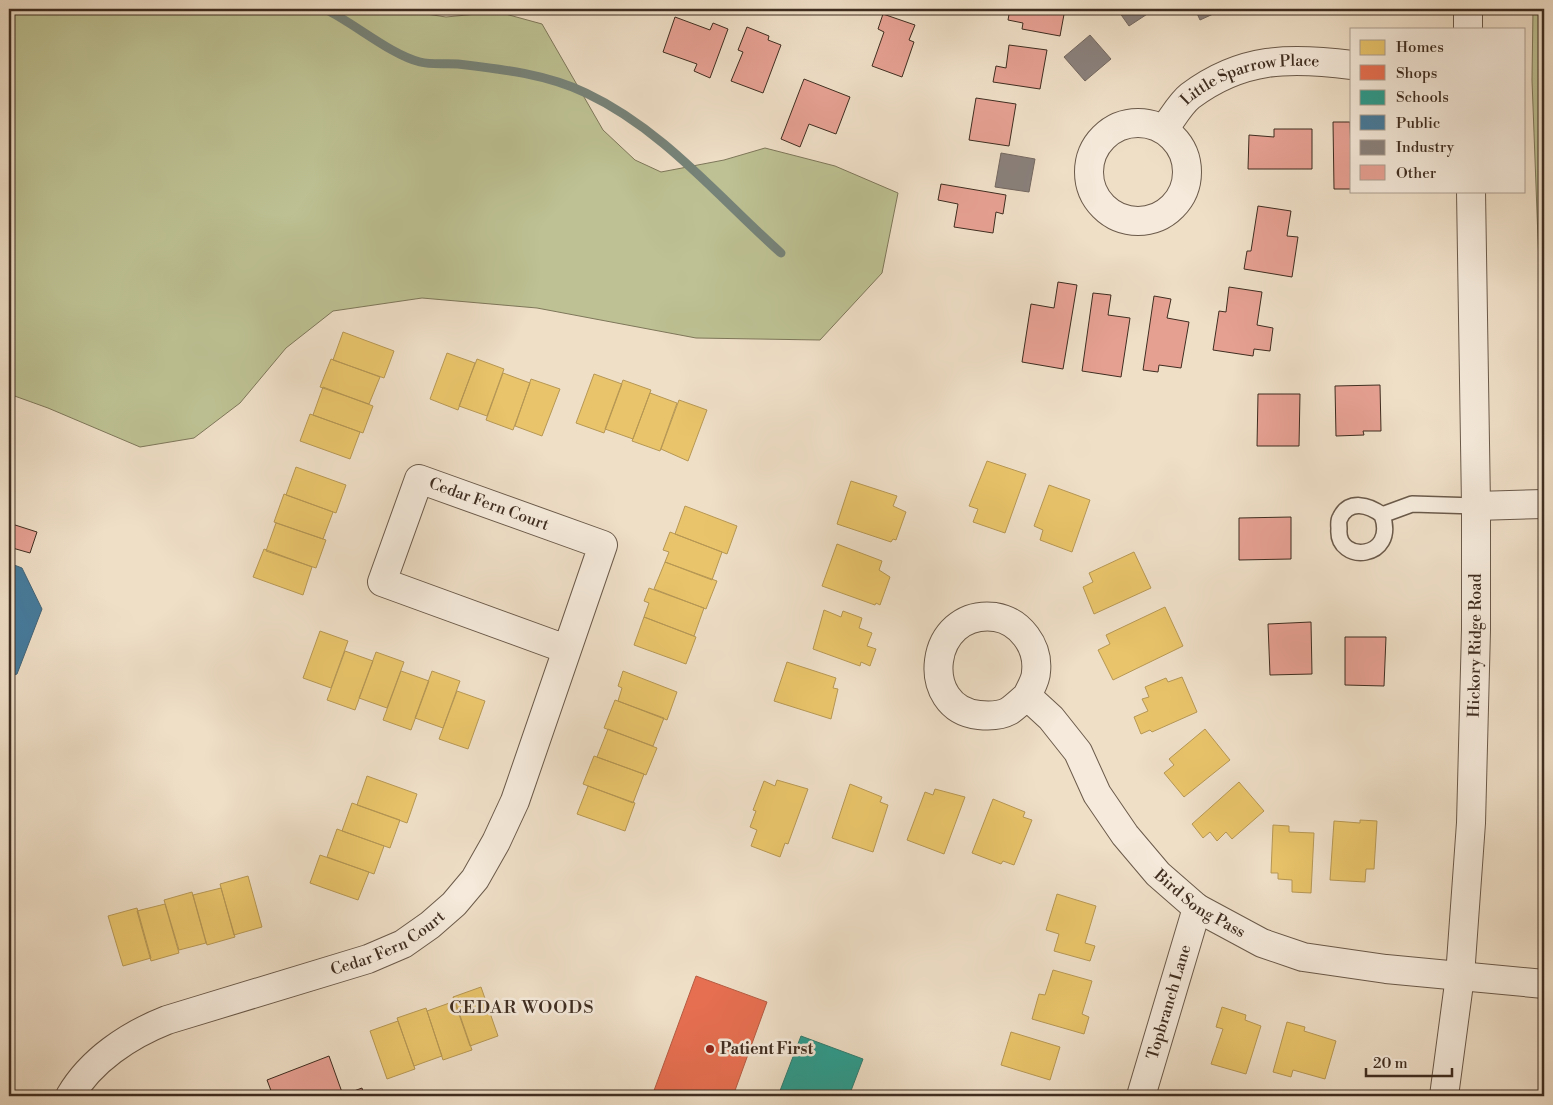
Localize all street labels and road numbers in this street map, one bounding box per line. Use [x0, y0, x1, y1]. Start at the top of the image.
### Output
street label: Little Sparrow Place [1176, 51, 1320, 110]
street label: Cedar Fern Court [426, 473, 552, 535]
street label: Hickory Ridge Road [1464, 574, 1486, 718]
street label: Bird Song Pass [1149, 864, 1249, 942]
street label: Cedar Fern Court [328, 906, 449, 980]
street label: Topbranch Lane [1142, 942, 1196, 1062]

